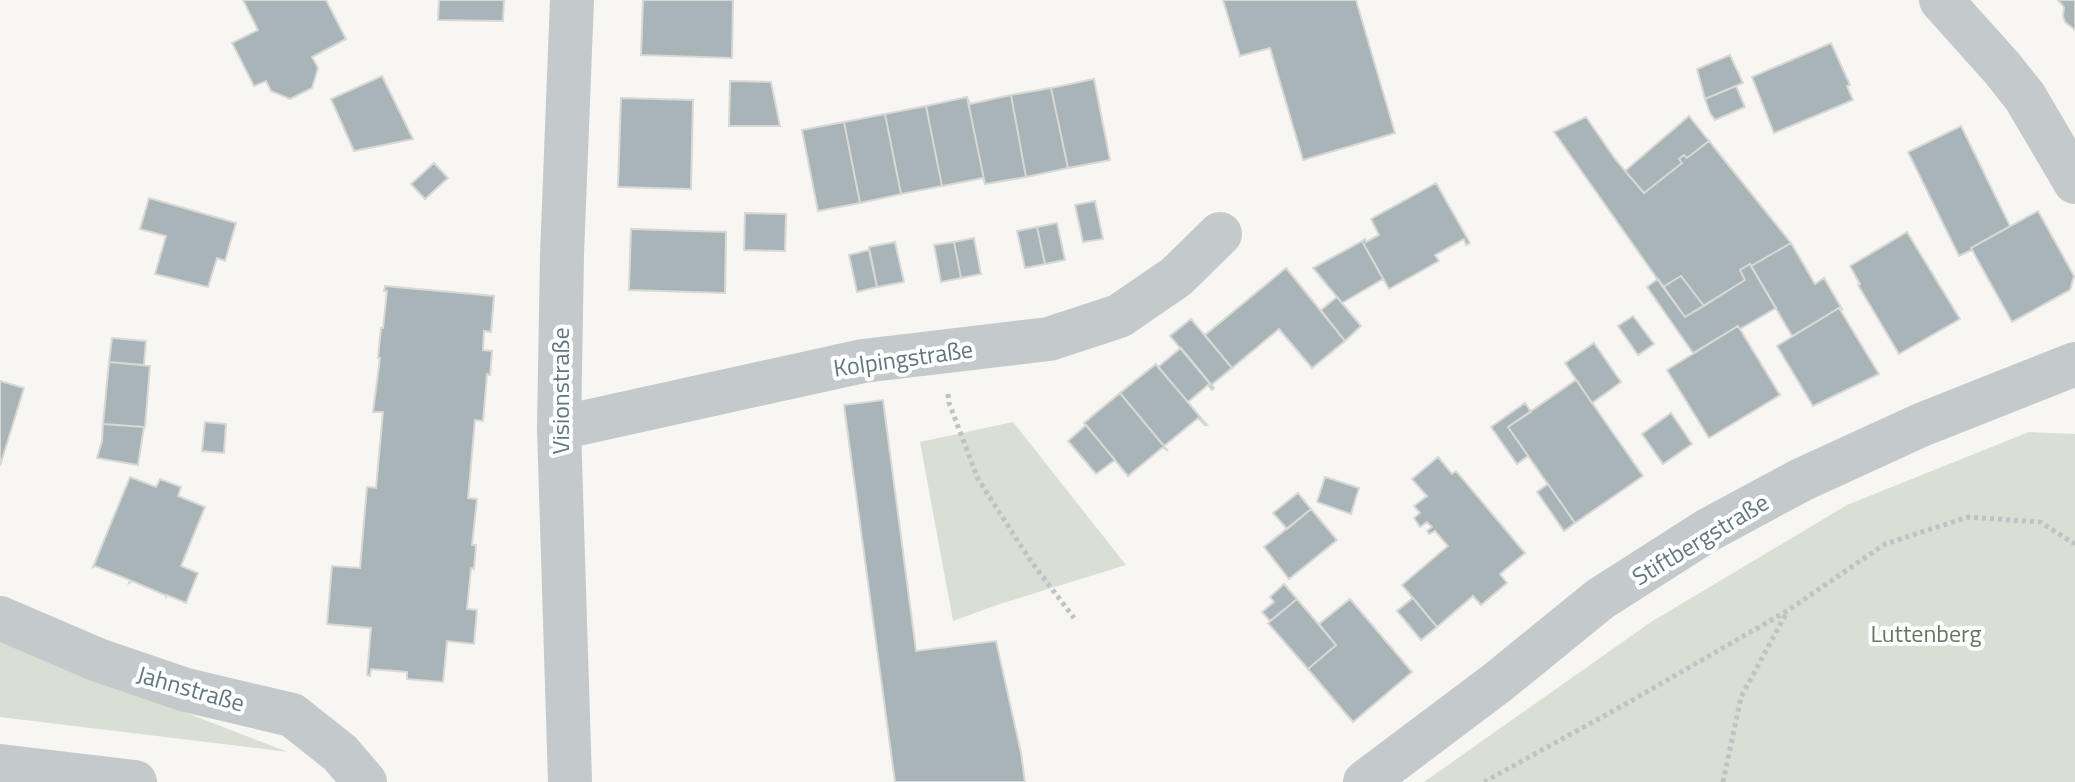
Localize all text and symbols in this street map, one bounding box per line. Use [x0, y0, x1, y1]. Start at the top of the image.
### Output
street label: Visionstraße [542, 327, 578, 455]
street label: Kolpingstraße [831, 330, 975, 386]
street label: Stiftbergstraße [1625, 484, 1775, 594]
park label: Luttenberg [1870, 615, 1982, 651]
street label: Jahnstraße [133, 655, 249, 721]

